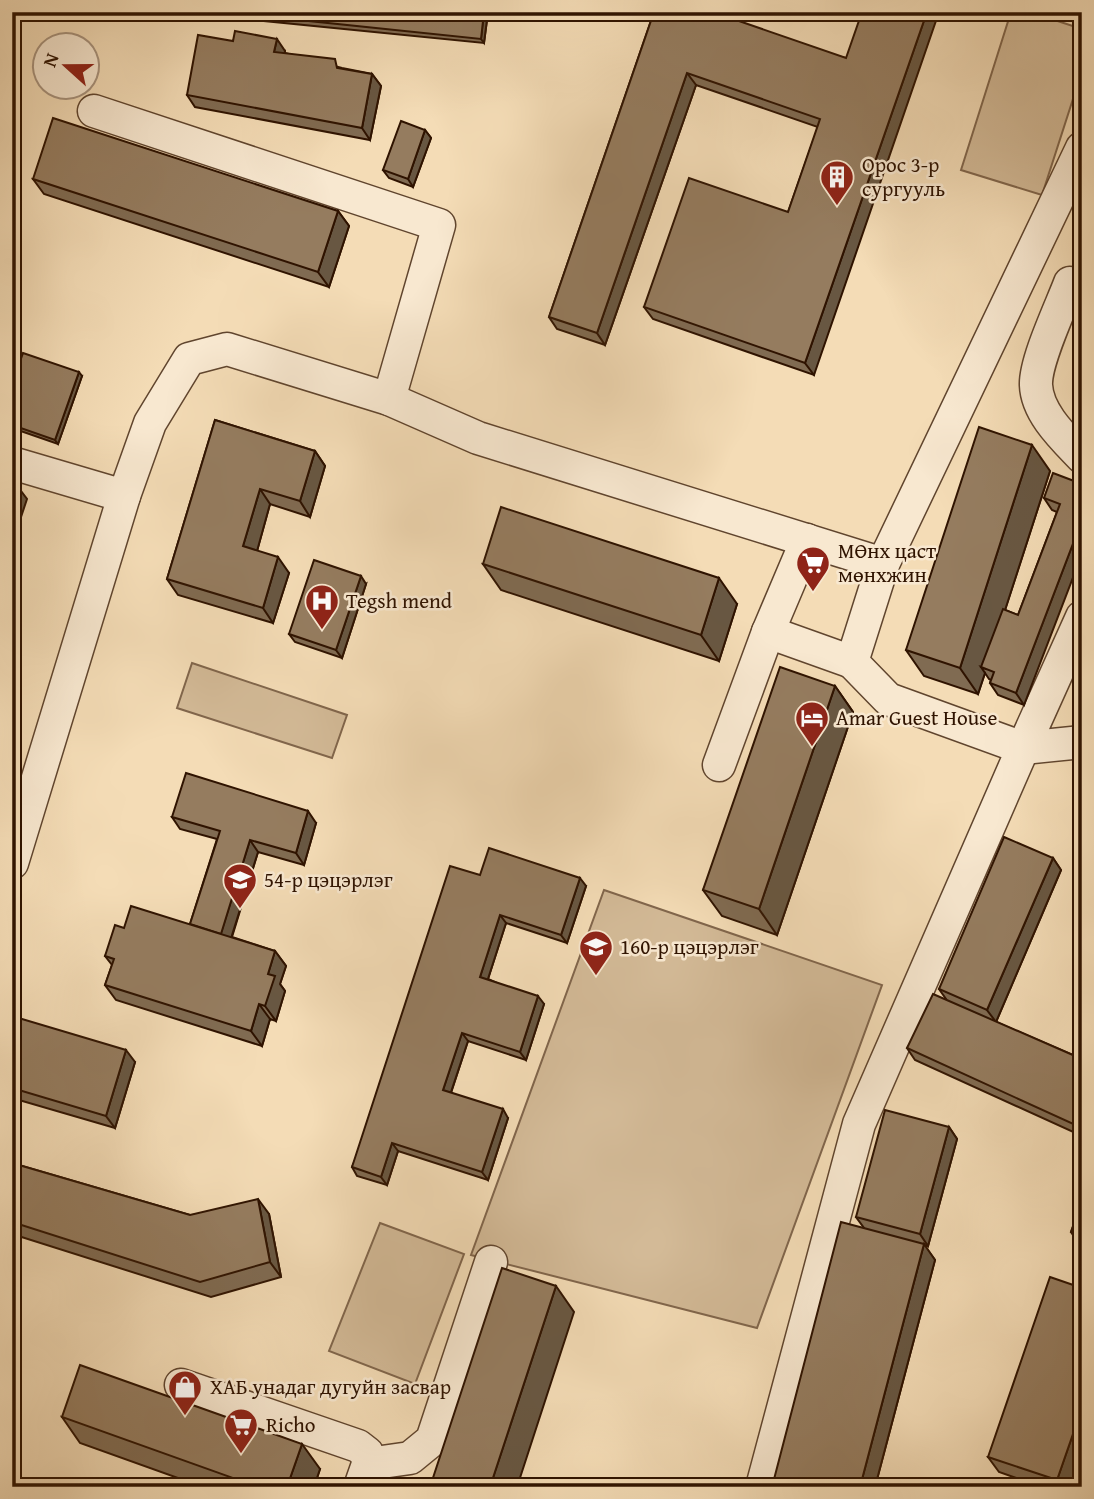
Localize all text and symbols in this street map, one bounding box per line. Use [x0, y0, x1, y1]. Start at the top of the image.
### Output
north arrow [32, 32, 102, 102]
text: N [35, 49, 66, 71]
place label: Орос 3-р сургууль [862, 149, 945, 204]
building icon: Орос 3-р сургууль [818, 158, 856, 207]
place label: МӨнх цаст мөнхжин [838, 535, 936, 590]
supermarket icon: МӨнх цаст мөнхжин [794, 544, 832, 593]
hospital icon: Tegsh mend [303, 582, 341, 631]
place label: Tegsh mend [346, 585, 453, 616]
hotel icon: Amar Guest House [793, 699, 831, 748]
place label: Amar Guest House [836, 702, 997, 733]
school or university icon: 54-р цэцэрлэг [221, 861, 259, 910]
place label: 54-р цэцэрлэг [264, 864, 393, 895]
school or university icon: 160-р цэцэрлэг [577, 928, 615, 977]
place label: 160-р цэцэрлэг [620, 931, 759, 962]
shop icon: ХАБ унадаг дугуйн засвар [166, 1368, 204, 1417]
place label: ХАБ унадаг дугуйн засвар [210, 1371, 451, 1402]
supermarket icon: Richo [222, 1406, 260, 1455]
place label: Richo [266, 1409, 316, 1440]

